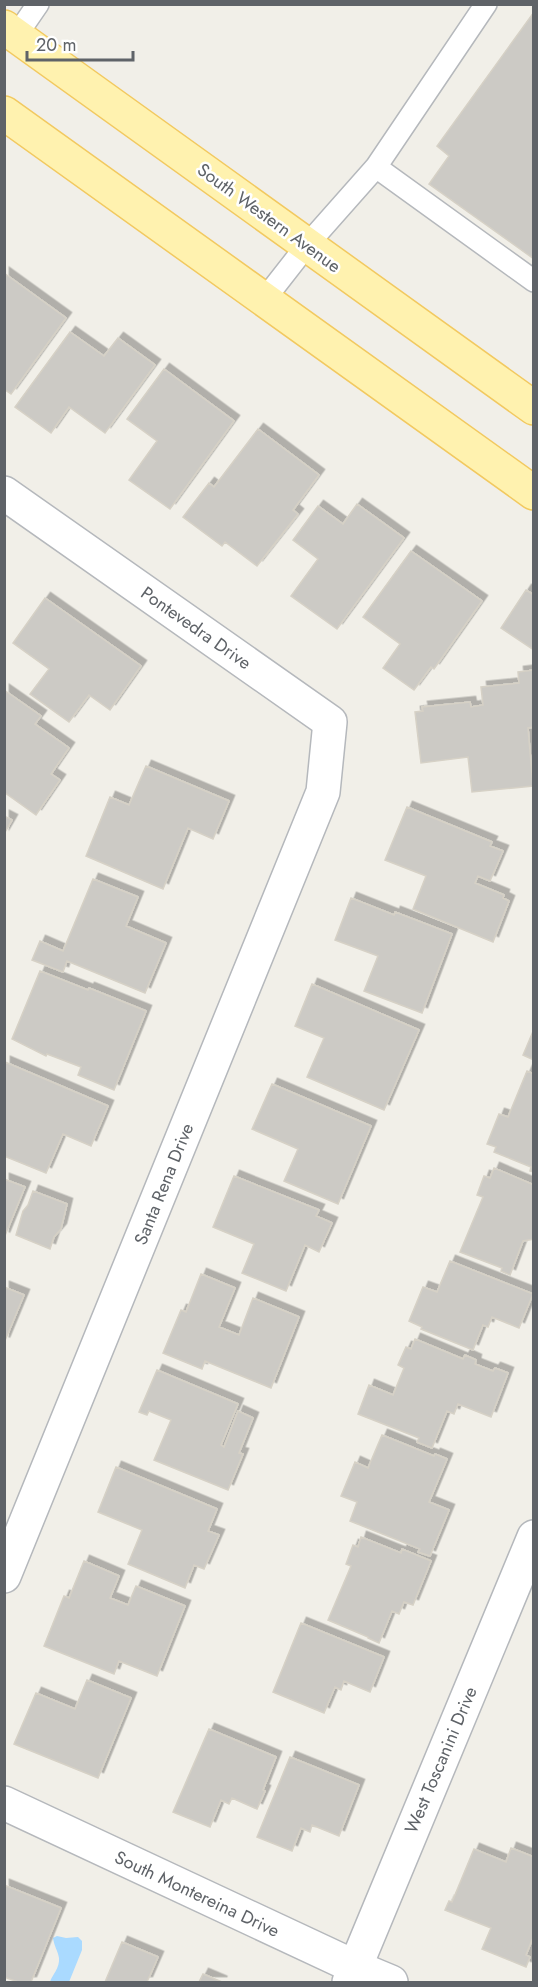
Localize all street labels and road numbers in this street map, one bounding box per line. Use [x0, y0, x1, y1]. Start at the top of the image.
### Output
street label: South Western Avenue [192, 157, 346, 279]
street label: Pontevedra Drive [136, 580, 256, 676]
street label: Santa Rena Drive [128, 1119, 200, 1249]
street label: West Toscanini Drive [398, 1683, 484, 1837]
street label: South Montereina Drive [110, 1844, 284, 1944]

